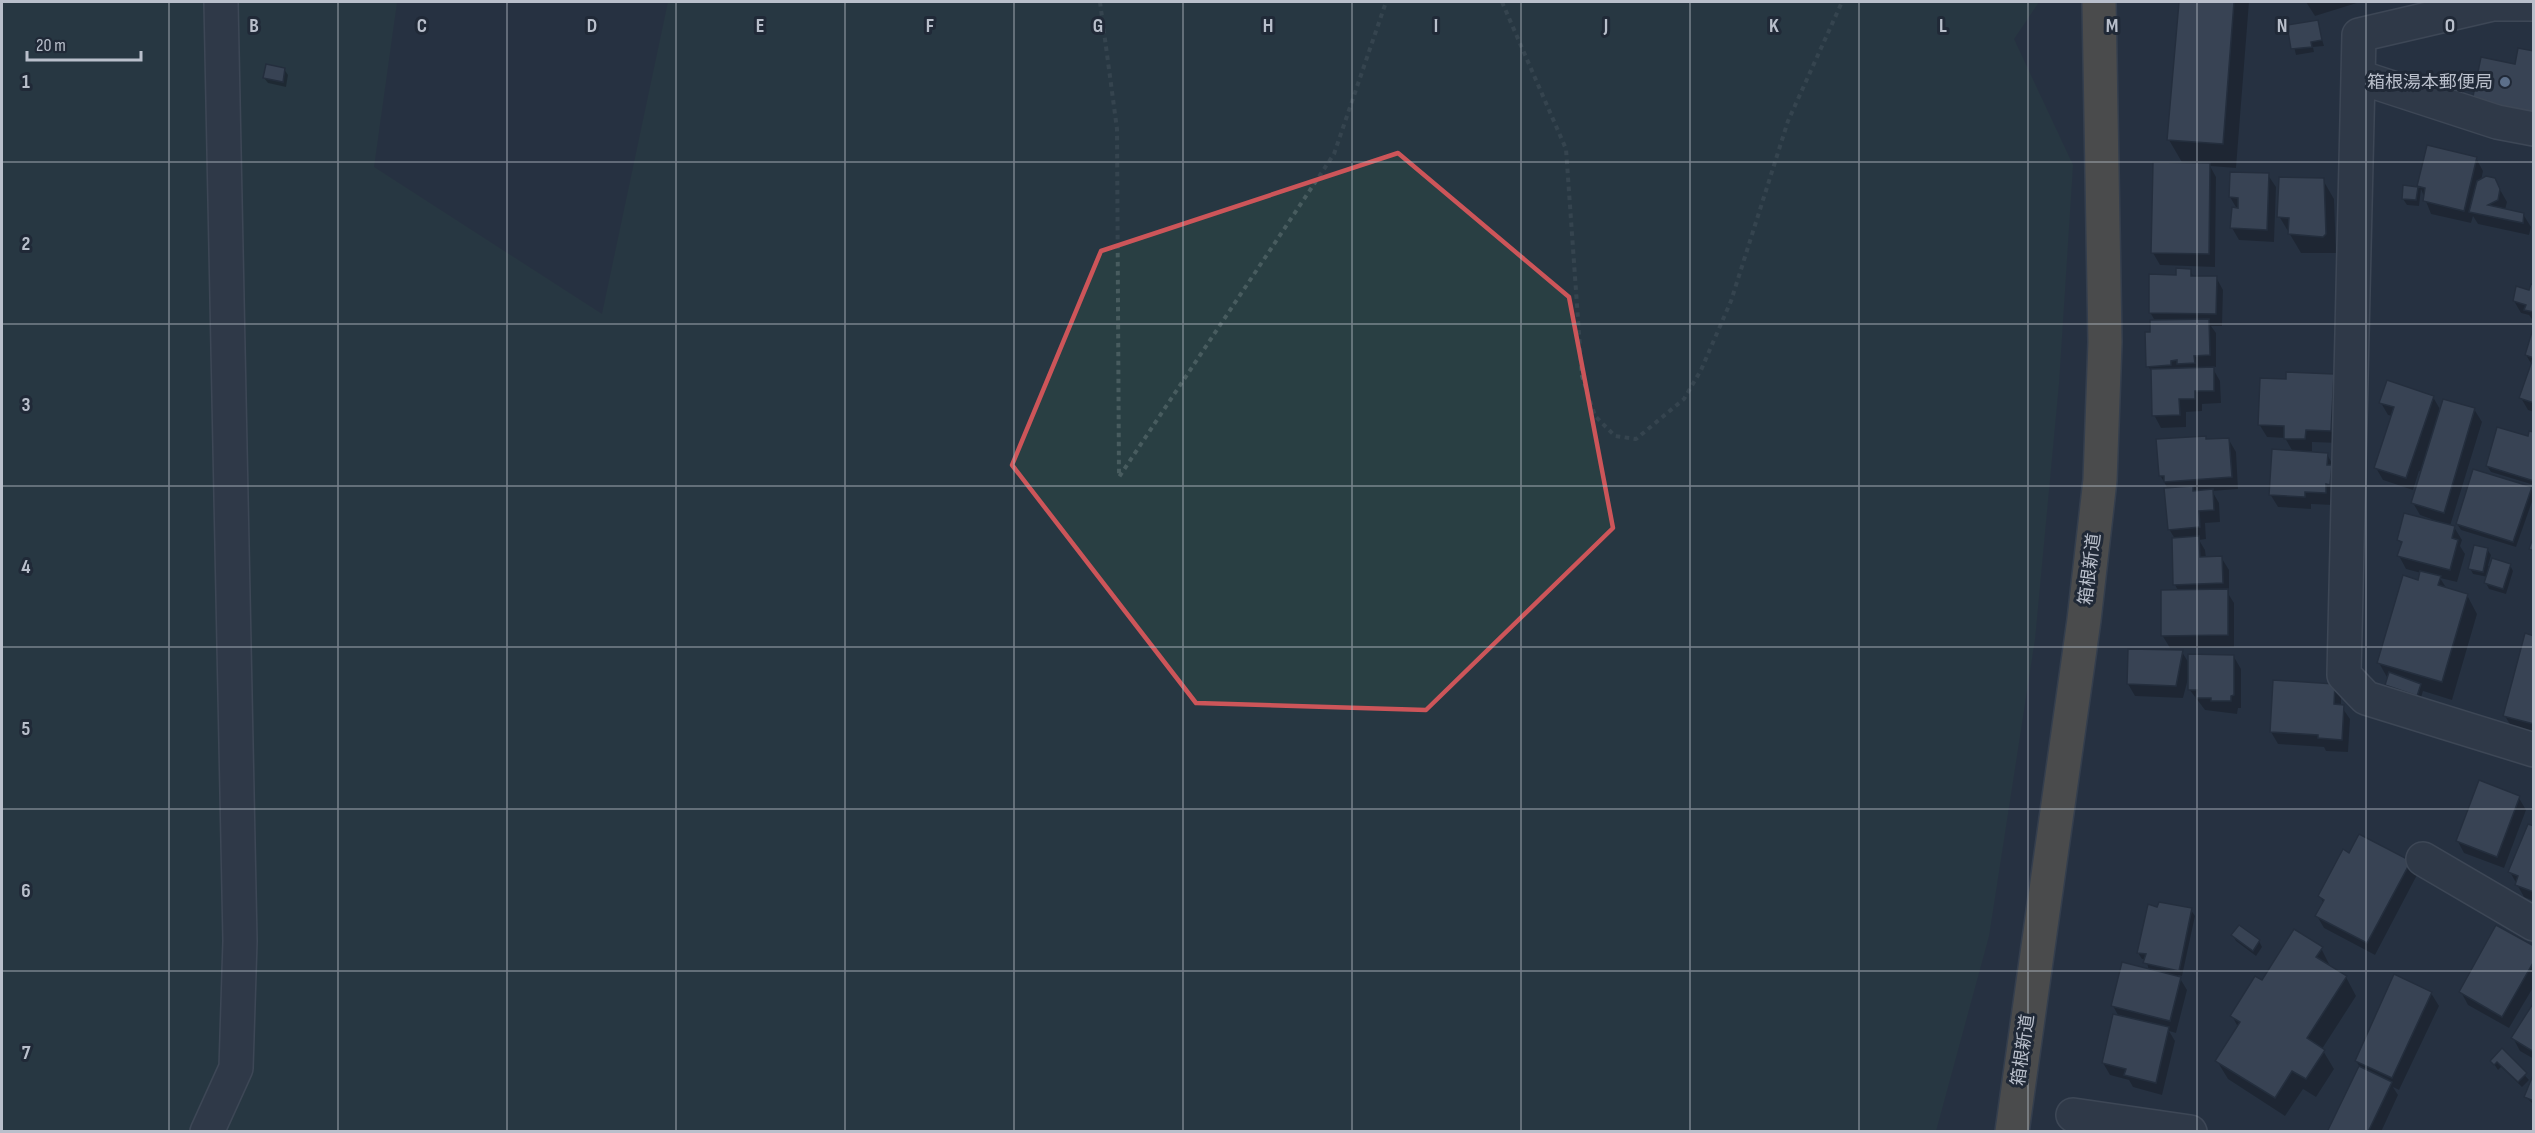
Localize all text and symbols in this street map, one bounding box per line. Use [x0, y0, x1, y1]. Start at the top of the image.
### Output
text: B [249, 14, 259, 38]
text: C [417, 14, 427, 38]
text: D [587, 14, 597, 38]
text: E [756, 14, 764, 38]
text: F [926, 14, 934, 38]
text: G [1093, 14, 1103, 38]
text: H [1263, 14, 1273, 38]
text: I [1434, 14, 1438, 38]
text: J [1603, 14, 1608, 38]
text: K [1769, 14, 1779, 38]
text: L [1939, 14, 1947, 38]
text: M [2106, 14, 2118, 38]
text: N [2277, 14, 2287, 38]
text: O [2445, 14, 2455, 38]
scale bar [27, 24, 141, 62]
text: 20 m [36, 35, 66, 56]
text: 1 [22, 70, 30, 94]
place label: 箱根湯本郵便局 [2367, 72, 2493, 93]
marker: 箱根湯本郵便局 [2498, 75, 2512, 89]
text: 2 [22, 232, 30, 256]
text: 3 [22, 393, 31, 417]
street label: 箱根新道 [2075, 532, 2105, 606]
text: 4 [21, 555, 31, 579]
text: 5 [22, 717, 31, 741]
text: 6 [21, 879, 31, 903]
street label: 箱根新道 [2008, 1013, 2038, 1087]
text: 7 [22, 1041, 31, 1065]

